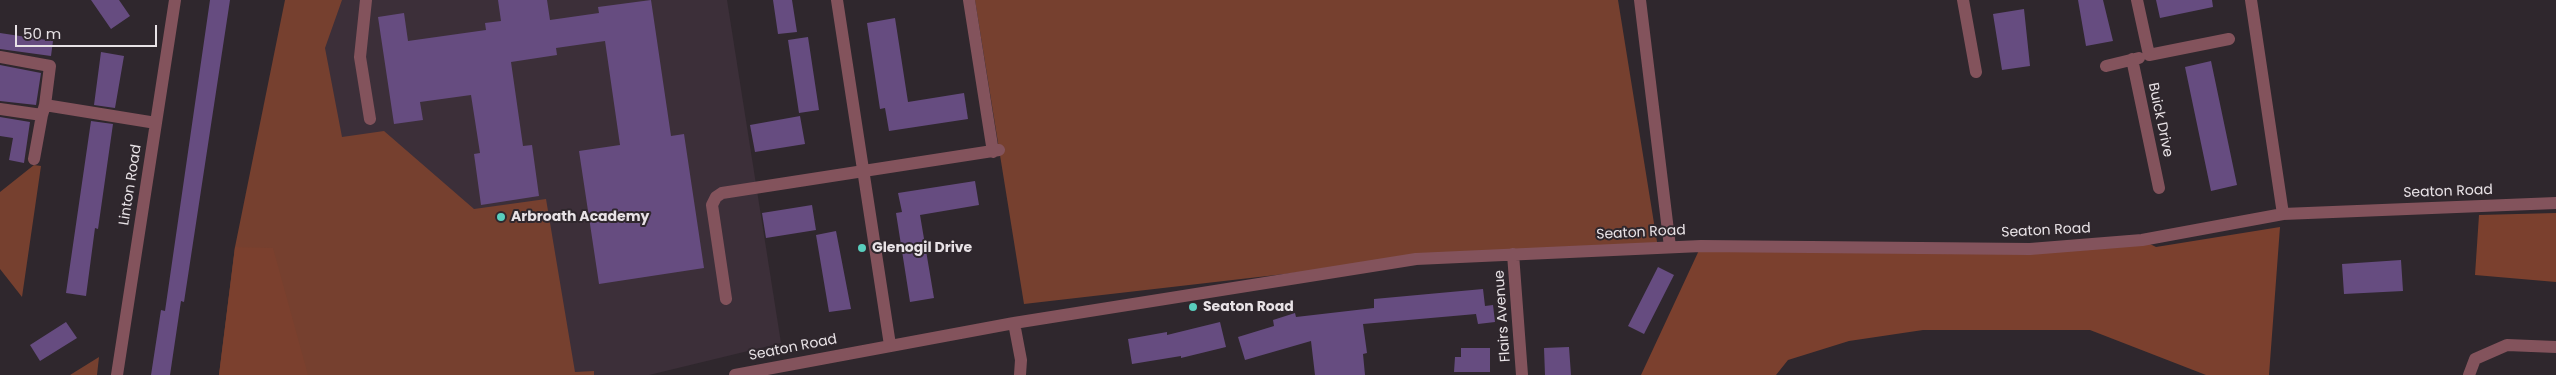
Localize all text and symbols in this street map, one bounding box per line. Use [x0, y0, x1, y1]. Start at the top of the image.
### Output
scale bar [18, 15, 160, 47]
text: 50 m [23, 23, 61, 44]
street label: Buick Drive [2144, 81, 2176, 159]
street label: Linton Road [116, 143, 146, 227]
street label: Seaton Road [2403, 182, 2493, 202]
place label: Arbroath Academy [511, 209, 649, 225]
marker: Arbroath Academy [495, 211, 507, 223]
street label: Seaton Road [2001, 220, 2091, 242]
street label: Seaton Road [1596, 222, 1686, 244]
place label: Glenogil Drive [872, 240, 972, 256]
marker: Glenogil Drive [856, 242, 868, 254]
street label: Flairs Avenue [1491, 269, 1515, 363]
place label: Seaton Road [1203, 299, 1294, 315]
marker: Seaton Road [1187, 301, 1199, 313]
street label: Seaton Road [747, 331, 839, 365]

